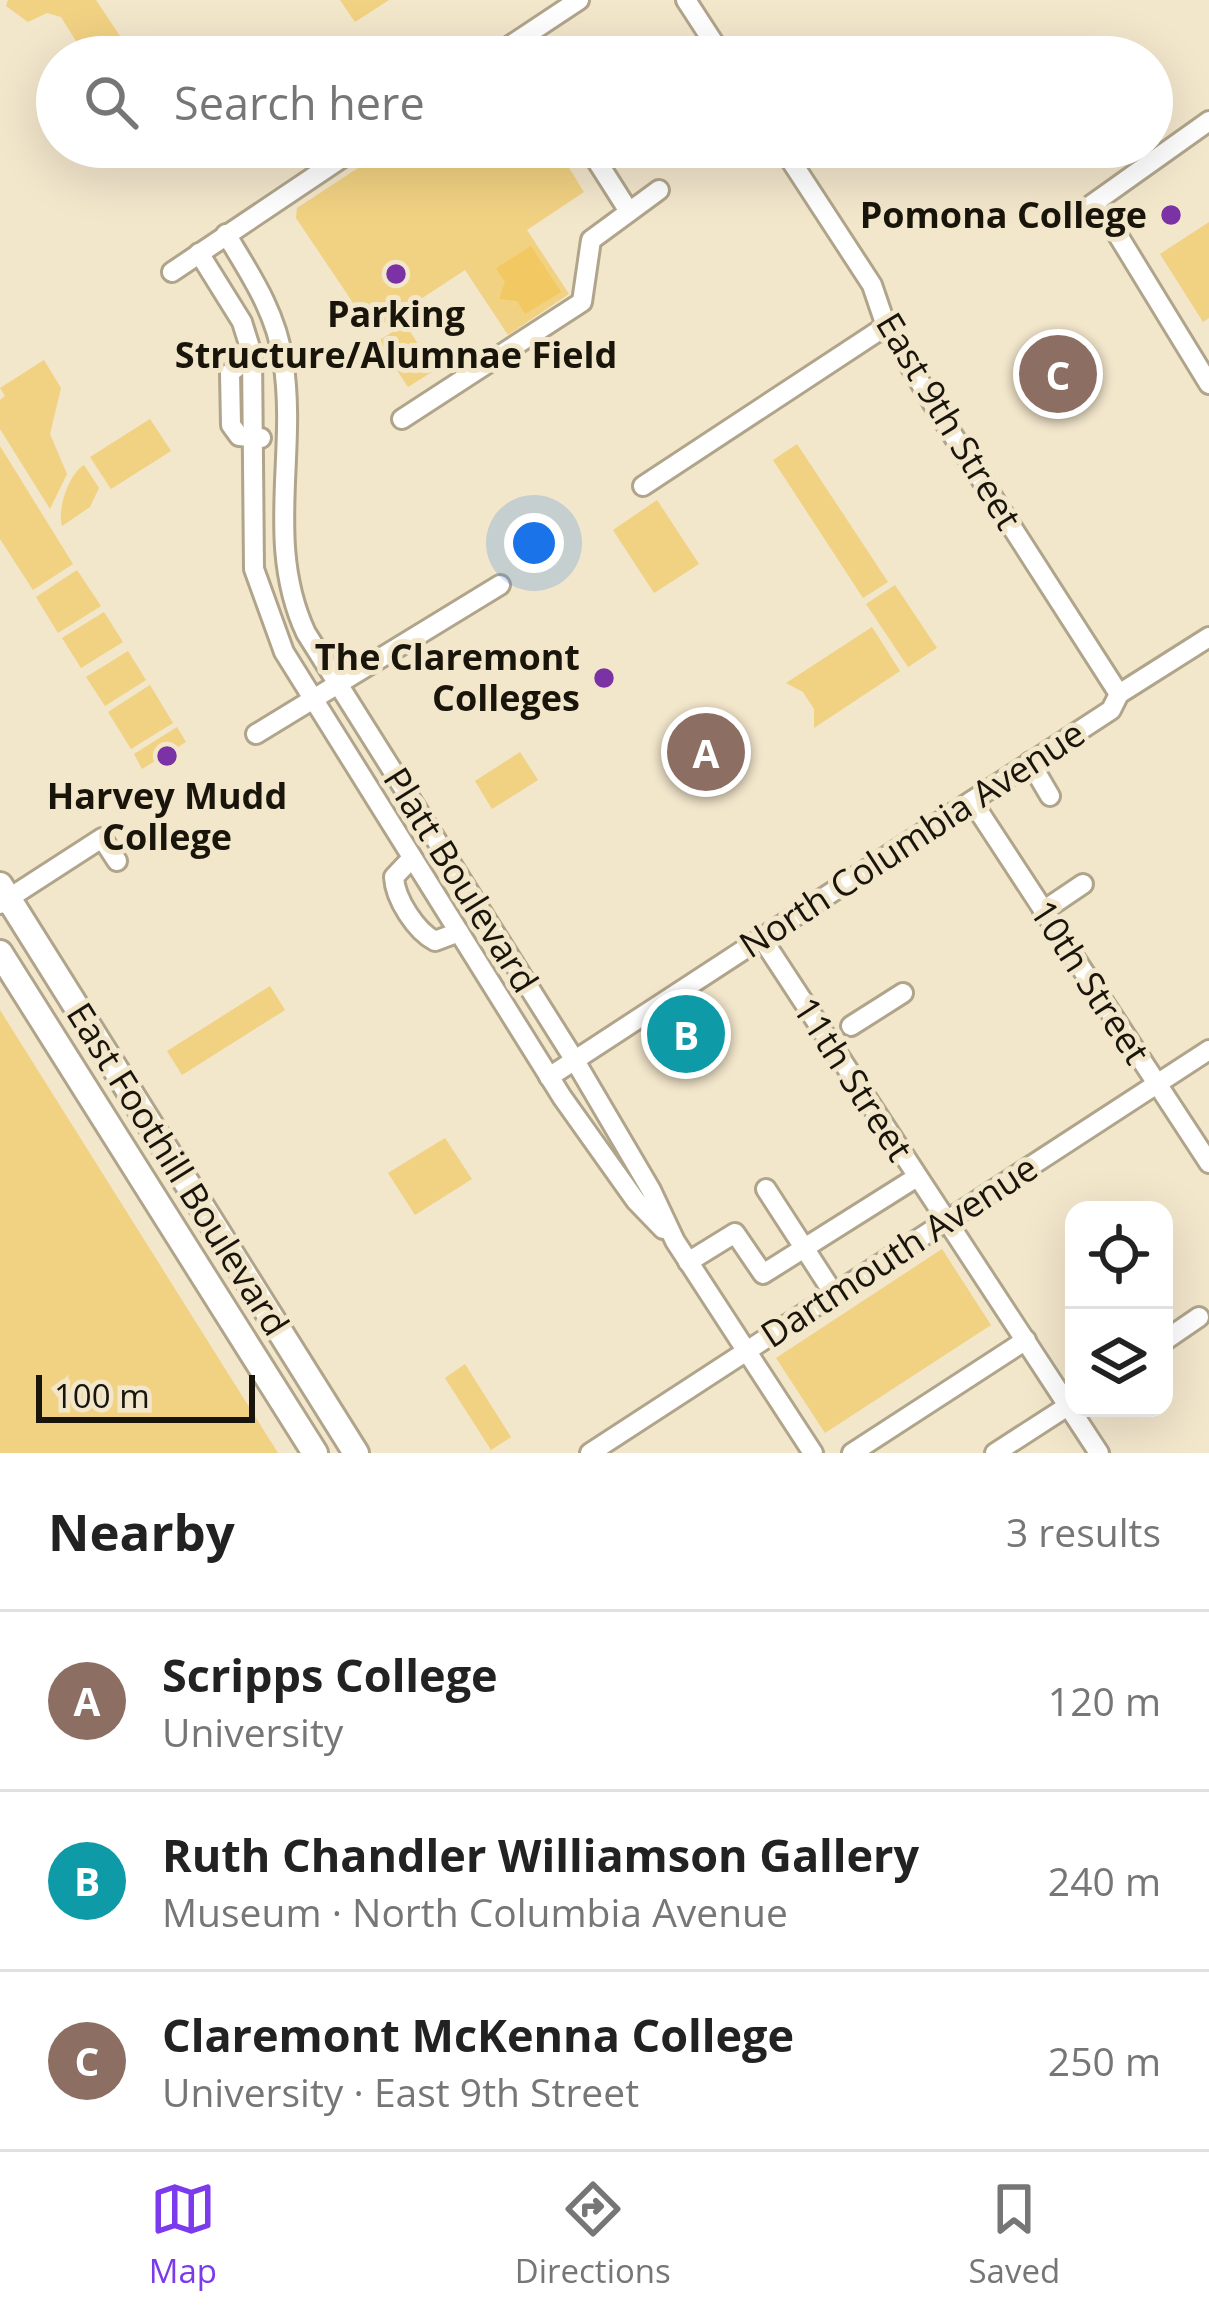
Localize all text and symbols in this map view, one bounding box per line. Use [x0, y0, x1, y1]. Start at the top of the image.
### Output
search box [36, 36, 1173, 168]
icon: search [78, 69, 144, 135]
text: Search here [174, 72, 425, 133]
place label: Pomona College [860, 190, 1147, 239]
marker: Pomona College [1158, 202, 1184, 228]
marker: Parking Structure/Alumnae Field [383, 261, 409, 287]
place label: Parking Structure/Alumnae Field [175, 289, 617, 379]
street label: East 9th Street [865, 303, 1033, 538]
pin: C [1019, 329, 1097, 419]
your location [504, 513, 564, 573]
place label: The Claremont Colleges [315, 632, 580, 722]
marker: The Claremont Colleges [591, 665, 617, 691]
pin: A [667, 707, 745, 797]
street label: North Columbia Avenue [730, 708, 1094, 969]
marker: Harvey Mudd College [154, 743, 180, 769]
street label: Platt Boulevard [373, 758, 550, 1002]
place label: Harvey Mudd College [47, 771, 287, 861]
street label: 10th Street [1019, 890, 1162, 1073]
street label: 11th Street [782, 987, 925, 1170]
pin: B [647, 989, 725, 1079]
street label: East Foothill Boulevard [56, 993, 301, 1344]
street label: Dartmouth Avenue [751, 1143, 1046, 1358]
map controls [1065, 1201, 1173, 1417]
button: locate [1065, 1201, 1173, 1309]
button: layers [1065, 1309, 1173, 1417]
scale bar [36, 1369, 255, 1422]
text: 100 m [54, 1373, 150, 1418]
text: Nearby [48, 1496, 235, 1566]
text: 3 results [1006, 1505, 1161, 1558]
text: Scripps College [162, 1644, 498, 1705]
text: A [74, 1674, 100, 1727]
text: 120 m [1048, 1674, 1161, 1727]
text: University [162, 1705, 343, 1758]
text: Ruth Chandler Williamson Gallery [162, 1824, 919, 1885]
text: B [74, 1854, 100, 1907]
text: 240 m [1048, 1854, 1161, 1907]
text: Museum · North Columbia Avenue [162, 1885, 788, 1938]
text: Claremont McKenna College [162, 2004, 794, 2065]
text: C [75, 2034, 99, 2087]
text: 250 m [1048, 2034, 1161, 2087]
text: University · East 9th Street [162, 2065, 639, 2118]
tab: Map [149, 2176, 217, 2293]
tab: Directions [515, 2176, 671, 2293]
tab: Saved [968, 2176, 1060, 2293]

